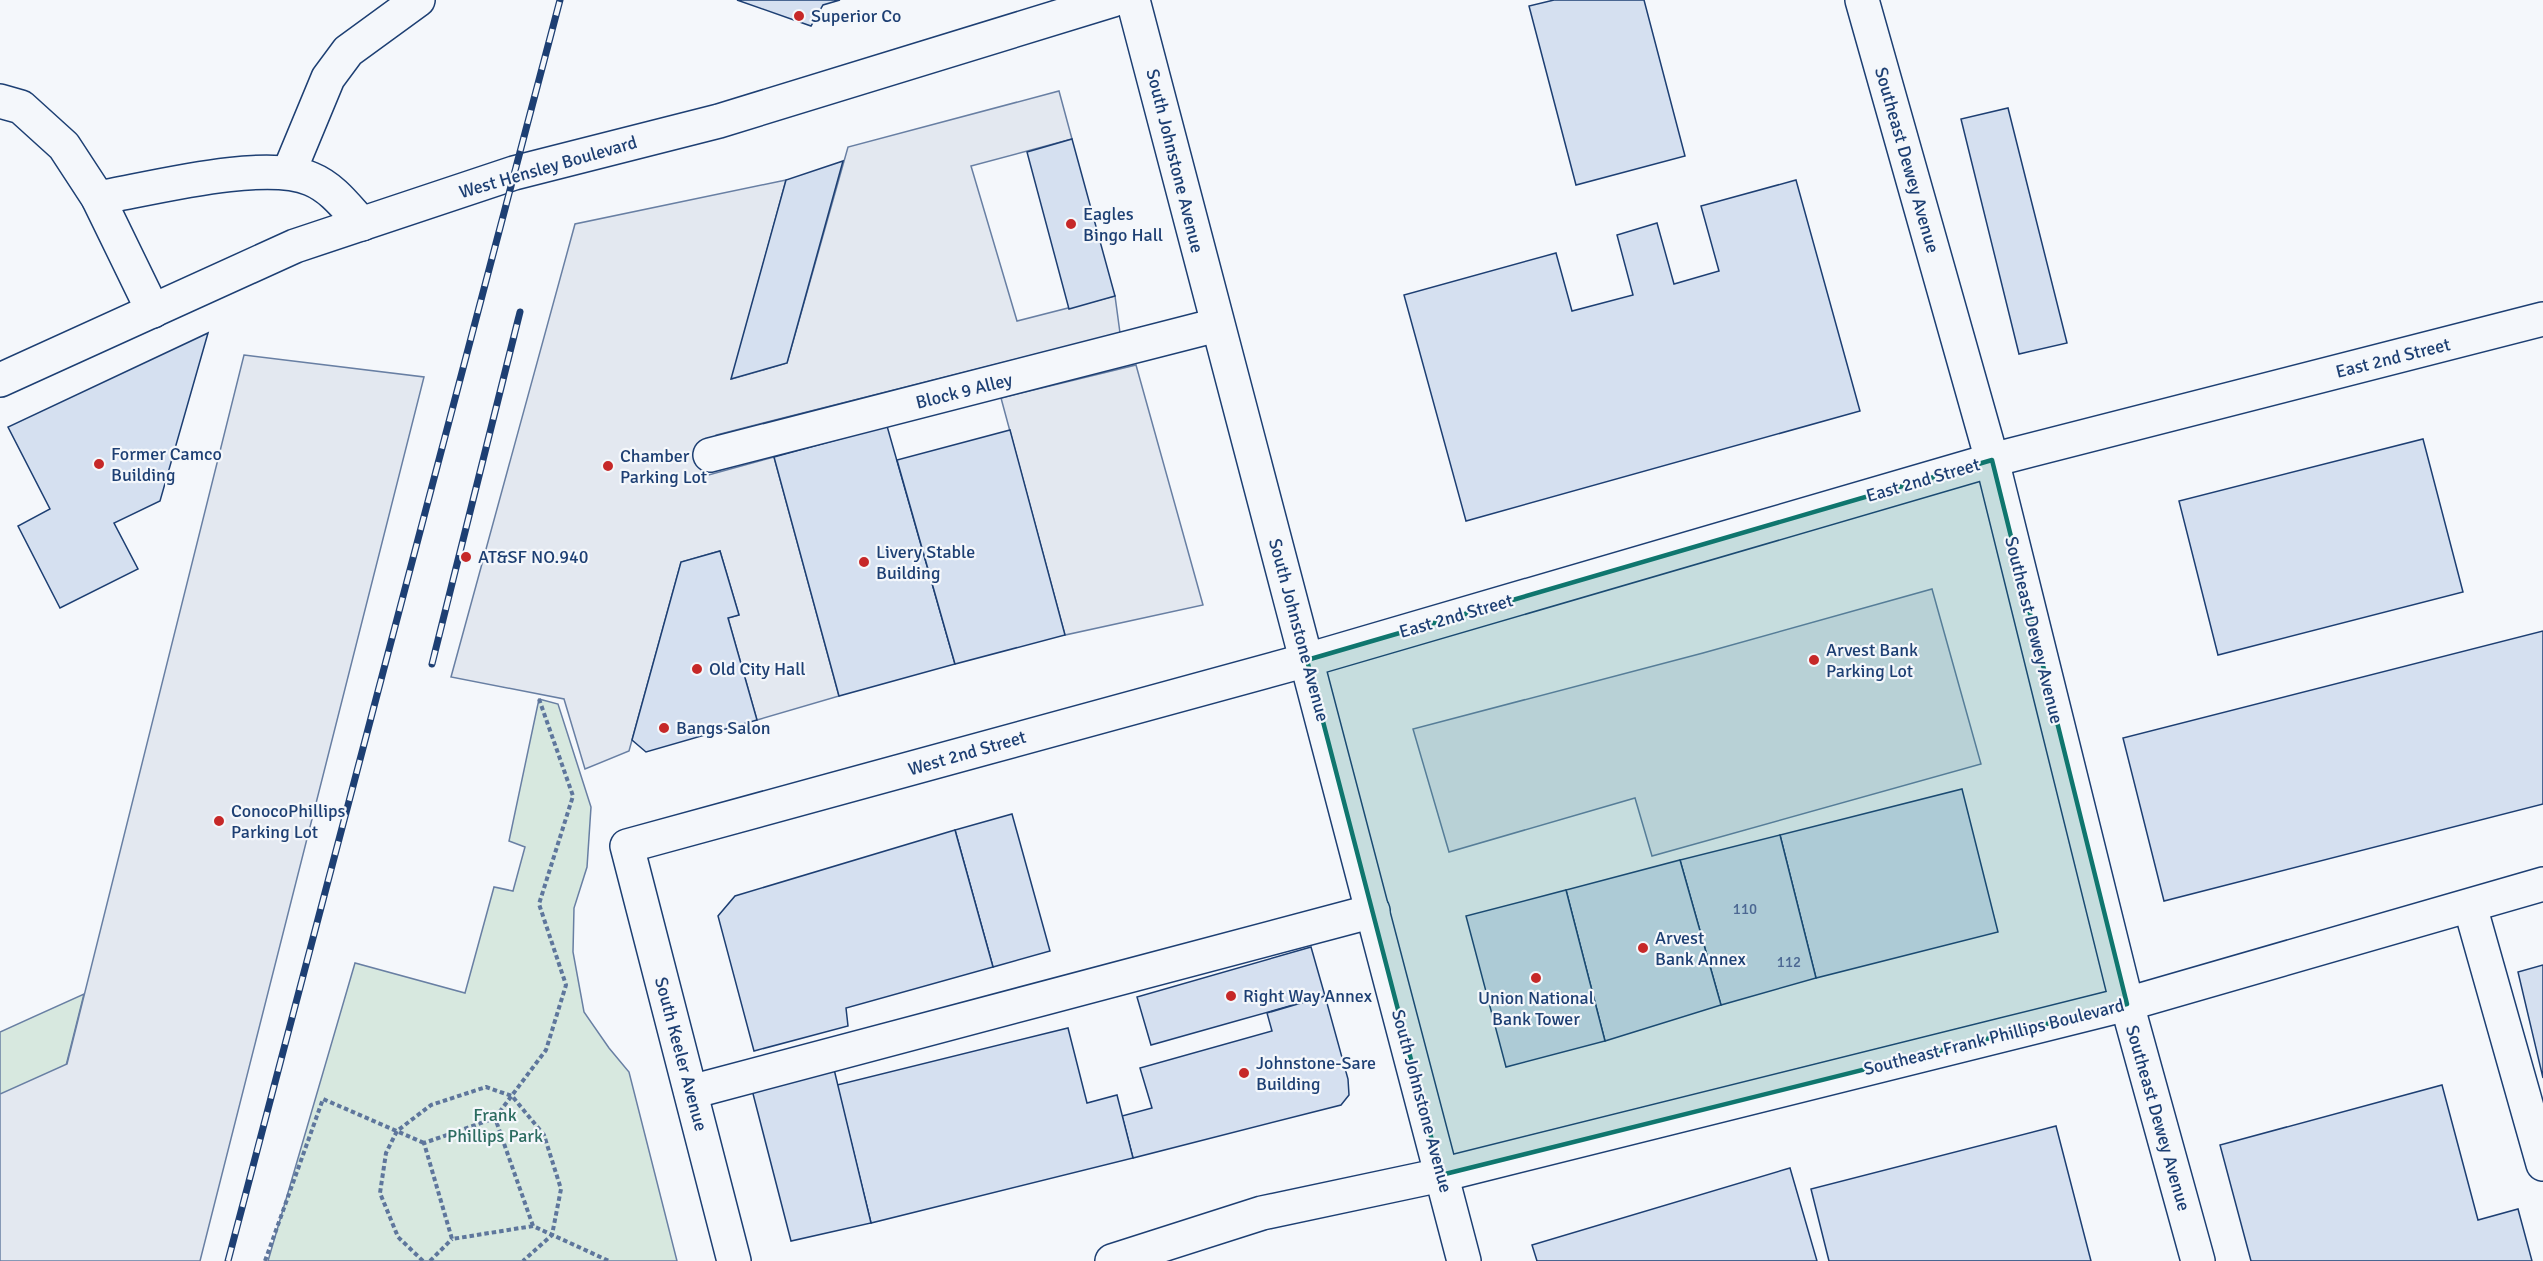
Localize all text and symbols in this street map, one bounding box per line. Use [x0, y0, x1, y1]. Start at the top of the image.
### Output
place label: Superior Co [811, 5, 901, 27]
marker: Superior Co [792, 9, 806, 23]
street label: Southeast Dewey Avenue [1870, 65, 1944, 255]
street label: South Johnstone Avenue [1141, 67, 1209, 255]
street label: West Hensley Boulevard [456, 131, 640, 203]
place label: Eagles Bingo Hall [1083, 203, 1163, 246]
marker: Eagles Bingo Hall [1064, 217, 1078, 231]
street label: East 2nd Street [2333, 333, 2453, 383]
street label: Block 9 Alley [913, 368, 1015, 414]
place label: Former Camco Building [111, 443, 222, 486]
place label: Chamber Parking Lot [620, 445, 707, 488]
street label: East 2nd Street [1864, 453, 1982, 507]
marker: Former Camco Building [92, 457, 106, 471]
marker: Chamber Parking Lot [601, 459, 615, 473]
street label: Southeast Dewey Avenue [2000, 534, 2068, 726]
street label: South Johnstone Avenue [1264, 536, 1334, 724]
place label: Livery Stable Building [876, 541, 975, 584]
place label: AT&SF NO.940 [478, 546, 588, 568]
marker: AT&SF NO.940 [459, 550, 473, 564]
marker: Livery Stable Building [857, 555, 871, 569]
street label: East 2nd Street [1397, 589, 1515, 643]
place label: Arvest Bank Parking Lot [1826, 639, 1918, 682]
marker: Arvest Bank Parking Lot [1807, 653, 1821, 667]
place label: Old City Hall [709, 658, 806, 680]
marker: Old City Hall [690, 662, 704, 676]
place label: Bangs Salon [676, 717, 771, 739]
marker: Bangs Salon [657, 721, 671, 735]
street label: West 2nd Street [905, 726, 1029, 780]
place label: ConocoPhillips Parking Lot [231, 800, 346, 843]
marker: ConocoPhillips Parking Lot [212, 814, 226, 828]
house number: 110 [1733, 900, 1757, 918]
place label: Arvest Bank Annex [1655, 927, 1746, 970]
marker: Arvest Bank Annex [1636, 941, 1650, 955]
house number: 112 [1777, 953, 1801, 971]
marker: Union National Bank Tower [1529, 971, 1543, 985]
street label: South Keeler Avenue [650, 974, 712, 1134]
place label: Right Way Annex [1243, 985, 1373, 1007]
place label: Union National Bank Tower [1478, 987, 1594, 1030]
marker: Right Way Annex [1224, 989, 1238, 1003]
street label: Southeast Frank Phillips Boulevard [1861, 994, 2127, 1080]
street label: South Johnstone Avenue [1387, 1007, 1457, 1195]
street label: Southeast Dewey Avenue [2121, 1023, 2195, 1213]
place label: Johnstone-Sare Building [1256, 1052, 1376, 1095]
marker: Johnstone-Sare Building [1237, 1066, 1251, 1080]
park label: Frank Phillips Park [447, 1104, 543, 1147]

